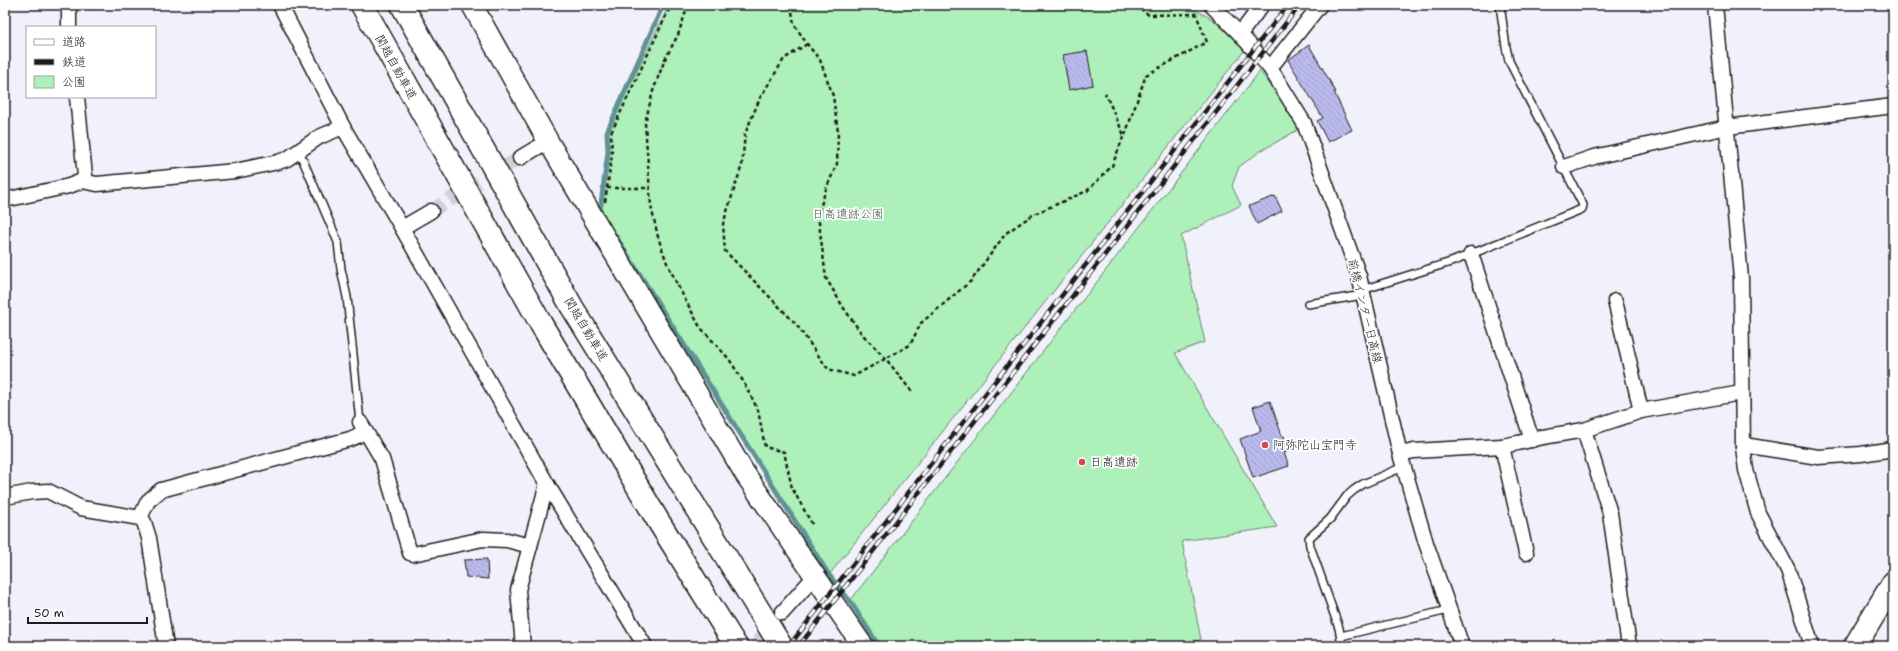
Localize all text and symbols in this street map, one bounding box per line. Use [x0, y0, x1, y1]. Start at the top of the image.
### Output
legend [26, 26, 156, 98]
street label: 関越自動車道 [372, 32, 420, 102]
text: 道路 [62, 34, 86, 50]
text: 鉄道 [62, 54, 86, 70]
text: 公園 [62, 74, 86, 90]
park label: 日高遺跡公園 [812, 206, 884, 222]
street label: 前橋インター日高線 [1344, 257, 1386, 365]
street label: 関越自動車道 [561, 294, 611, 364]
place label: 阿弥陀山宝門寺 [1273, 437, 1357, 453]
marker: 阿弥陀山宝門寺 [1260, 440, 1270, 450]
place label: 日高遺跡 [1090, 454, 1138, 470]
marker: 日高遺跡 [1077, 457, 1087, 467]
scale bar [28, 599, 147, 625]
text: 50 m [34, 605, 64, 621]

